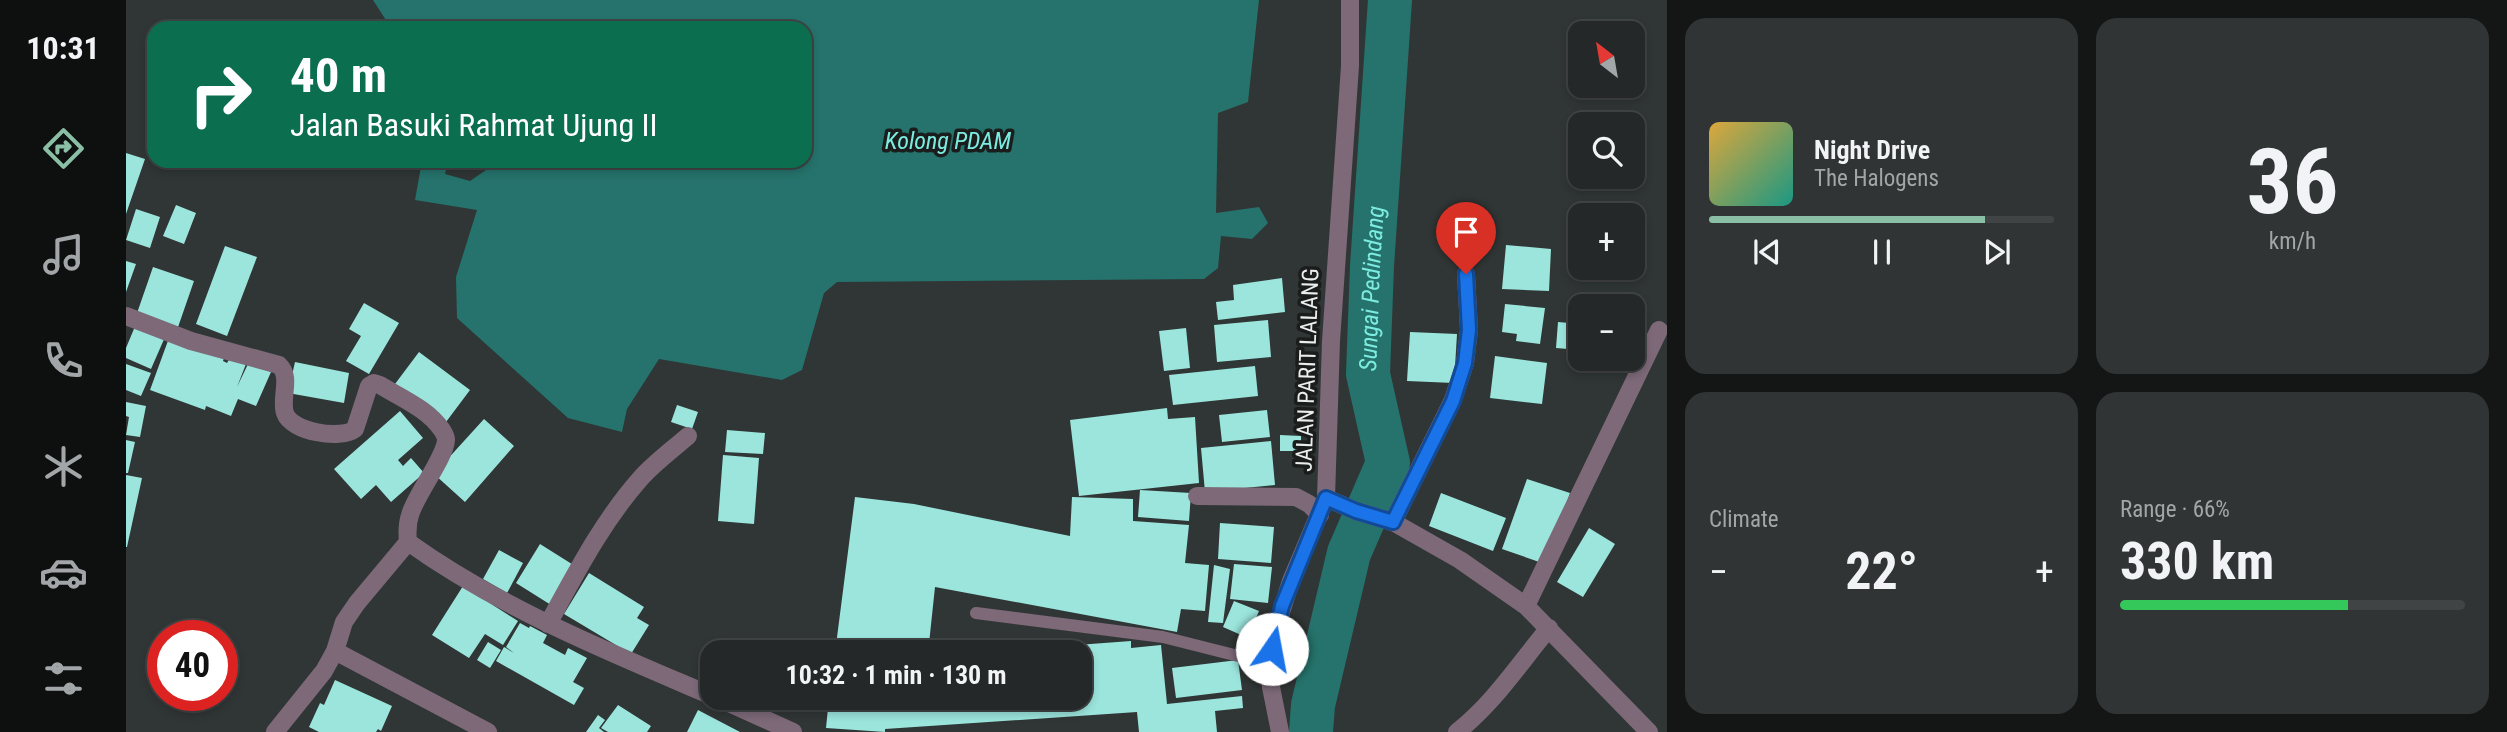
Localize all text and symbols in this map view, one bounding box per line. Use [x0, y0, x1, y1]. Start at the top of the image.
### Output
north arrow [1568, 21, 1645, 98]
map controls [1568, 21, 1645, 371]
text: 10:31 [26, 29, 100, 67]
text: 40 m [290, 47, 387, 104]
icon: right [175, 49, 266, 140]
text: Jalan Basuki Rahmat Ujung II [290, 106, 658, 144]
button: search [1568, 112, 1645, 189]
icon: directions [39, 124, 88, 173]
water label: Kolong PDAM [885, 127, 1012, 155]
text: 36 [2247, 129, 2338, 235]
text: Night Drive [1814, 135, 1930, 165]
text: The Halogens [1814, 165, 1939, 192]
pin [1436, 202, 1496, 274]
button: + [1568, 203, 1645, 280]
water label: Sungai Pedindang [1354, 205, 1390, 372]
icon: arrive [1447, 213, 1485, 251]
text: km/h [2269, 228, 2316, 255]
icon: music [39, 230, 88, 279]
icon: previous [1748, 233, 1786, 271]
icon: pause [1863, 233, 1901, 271]
icon: next [1978, 233, 2016, 271]
street label: JALAN PARIT LALANG [1290, 268, 1325, 472]
button: − [1568, 294, 1645, 371]
icon: phone [39, 336, 88, 385]
icon: climate [39, 442, 88, 491]
text: Range · 66% [2120, 496, 2230, 523]
text: Climate [1709, 506, 1779, 533]
text: 330 km [2120, 531, 2274, 592]
text: 22° [1845, 541, 1918, 602]
icon: car [39, 548, 88, 597]
text: − [1709, 550, 1728, 594]
text: + [2035, 550, 2054, 594]
position arrow [1235, 612, 1309, 686]
speed limit sign: 40 [147, 620, 238, 711]
icon: filters [39, 654, 88, 703]
text: 10:32 · 1 min · 130 m [786, 660, 1006, 690]

